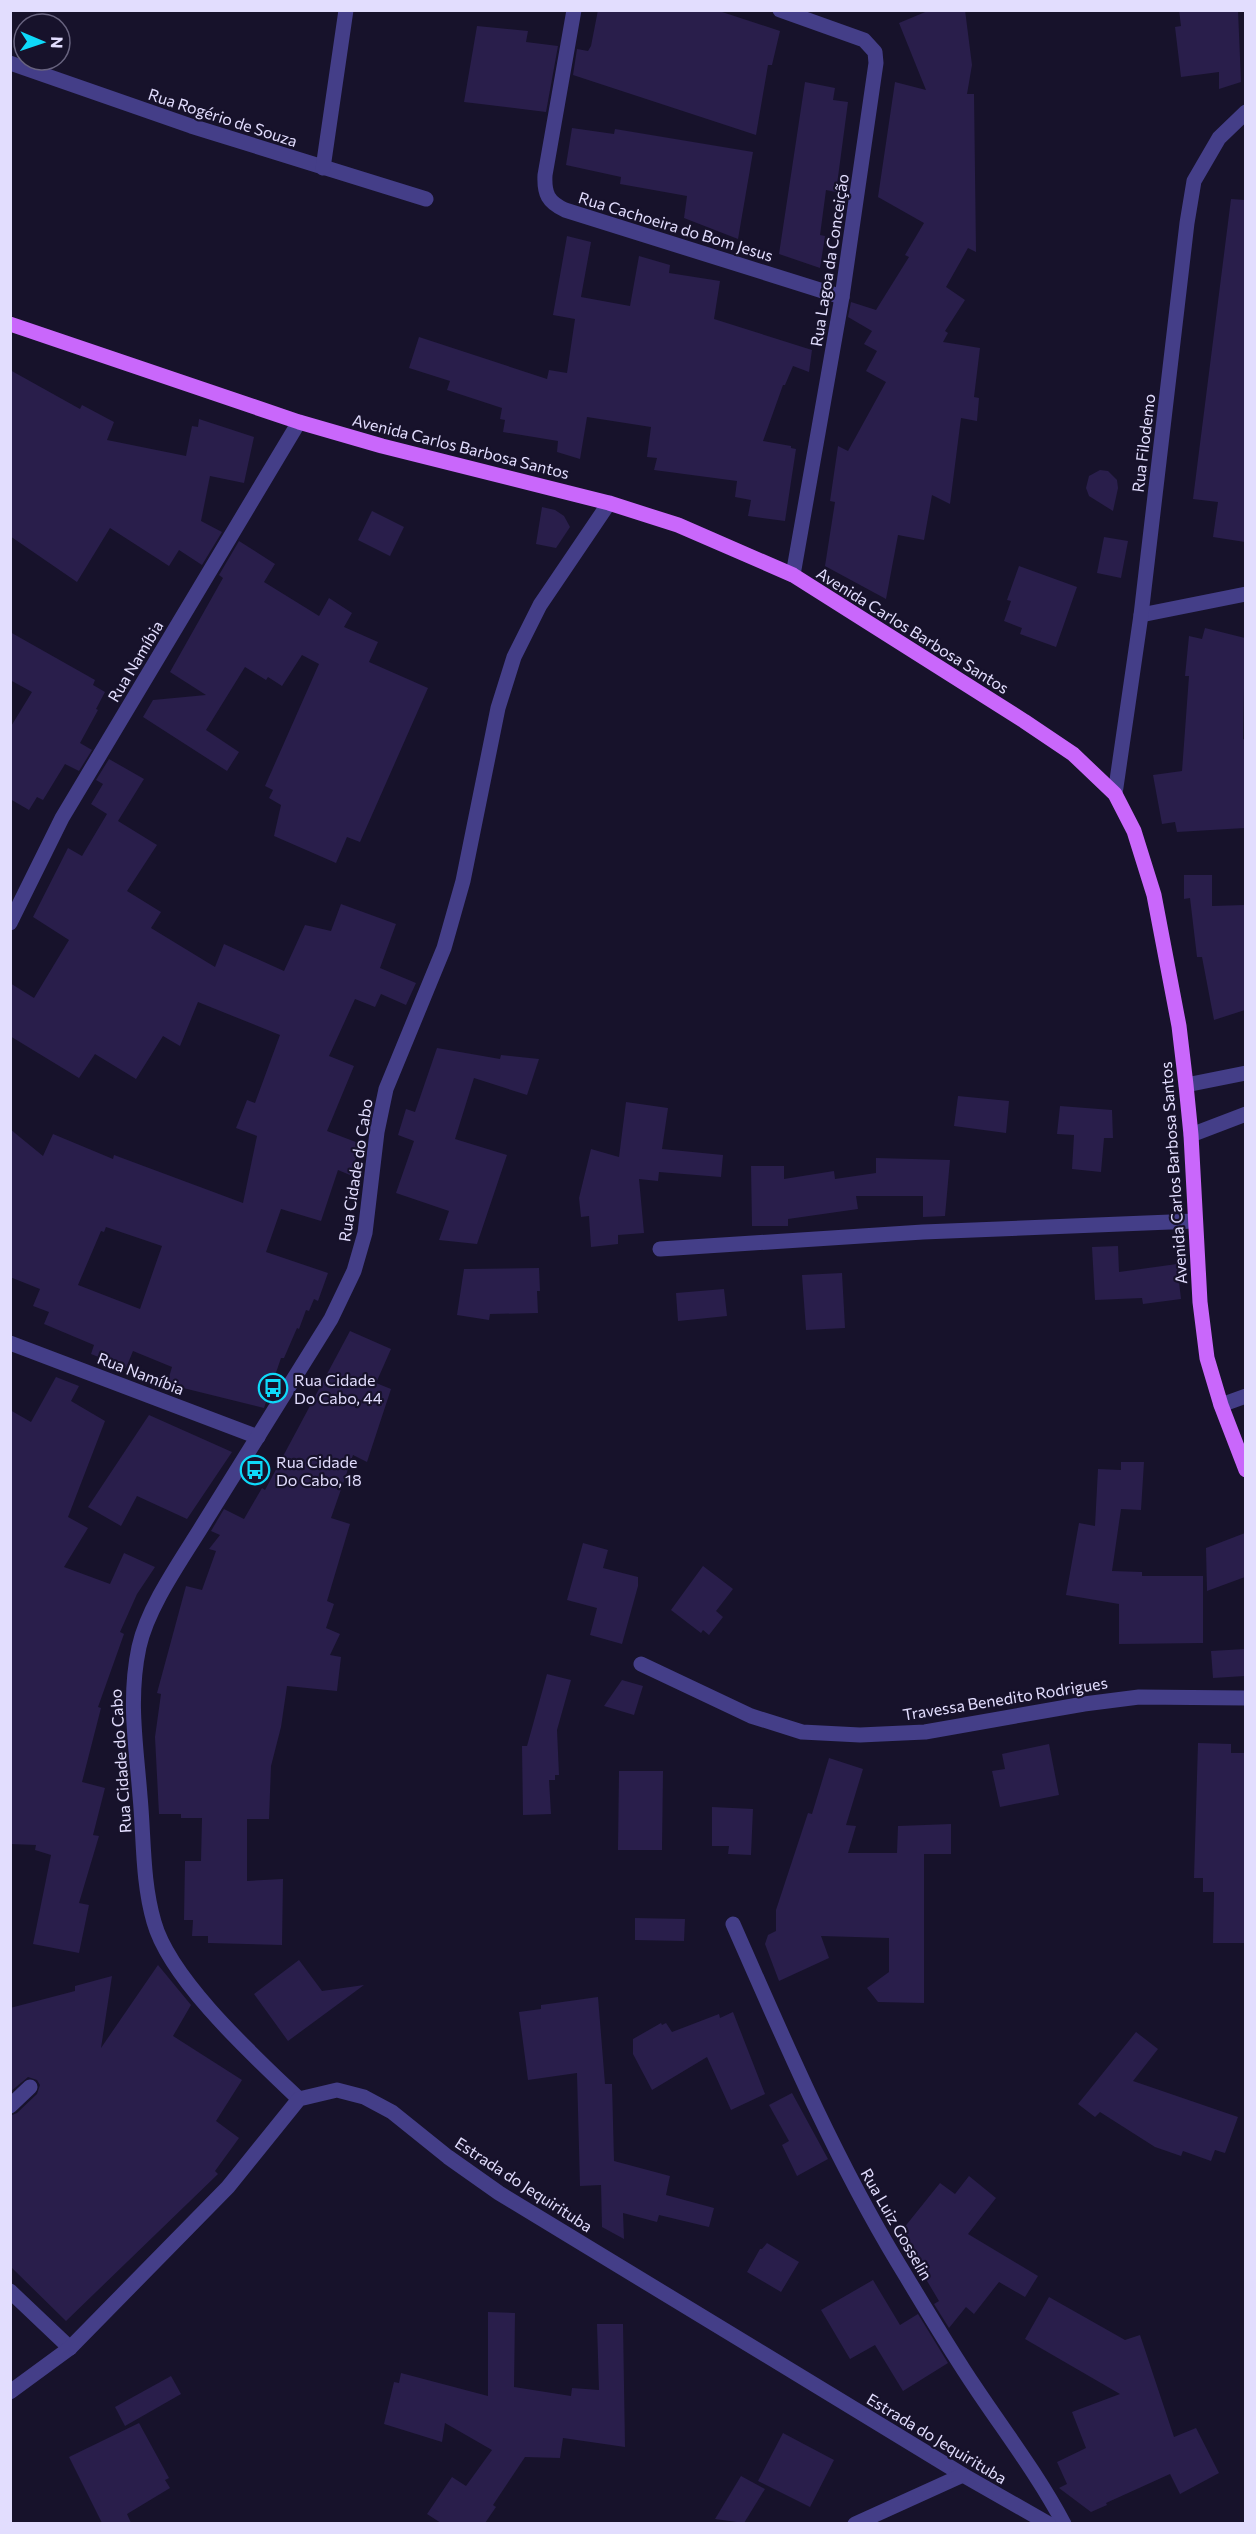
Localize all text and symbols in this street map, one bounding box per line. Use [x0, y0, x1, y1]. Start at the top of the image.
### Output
north arrow [12, 12, 72, 72]
text: N [48, 36, 67, 49]
street label: Rua Rogério de Souza [146, 84, 300, 150]
street label: Rua Lagoa da Conceição [806, 172, 852, 348]
street label: Rua Cachoeira do Bom Jesus [576, 187, 776, 265]
street label: Rua Filodemo [1128, 393, 1158, 493]
street label: Avenida Carlos Barbosa Santos [351, 410, 571, 482]
street label: Avenida Carlos Barbosa Santos [813, 563, 1013, 697]
street label: Rua Namíbia [103, 617, 167, 705]
street label: Avenida Carlos Barbosa Santos [1156, 1061, 1190, 1285]
street label: Rua Cidade do Cabo [334, 1097, 376, 1243]
street label: Rua Namíbia [95, 1348, 187, 1398]
place label: Rua Cidade Do Cabo, 44 [294, 1370, 383, 1407]
bus stop icon: Rua Cidade Do Cabo, 44 [257, 1372, 289, 1404]
place label: Rua Cidade Do Cabo, 18 [276, 1452, 362, 1489]
bus stop icon: Rua Cidade Do Cabo, 18 [239, 1454, 271, 1486]
street label: Travessa Benedito Rodrigues [901, 1672, 1109, 1724]
street label: Rua Cidade do Cabo [105, 1688, 135, 1834]
street label: Estrada do Jequirituba [452, 2133, 596, 2235]
street label: Rua Luiz Gosselin [857, 2165, 937, 2283]
street label: Estrada do Jequirituba [864, 2389, 1010, 2487]

